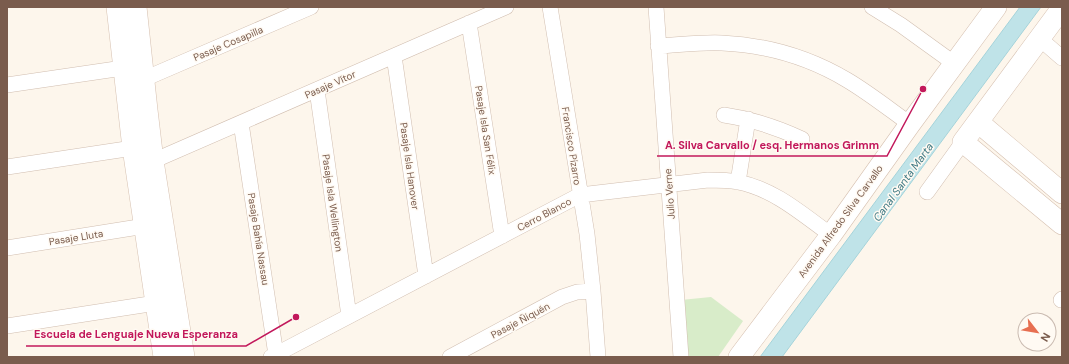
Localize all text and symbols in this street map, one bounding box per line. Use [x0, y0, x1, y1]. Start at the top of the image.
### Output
street label: Pasaje Cosapilla [191, 23, 265, 64]
street label: Pasaje Vítor [303, 67, 358, 101]
street label: Pasaje Isla San Félix [472, 85, 499, 176]
street label: Francisco Pizarro [559, 106, 584, 186]
street label: Pasaje Isla Hanover [397, 122, 422, 211]
callout: A. Silva Carvallo / esq. Hermanos Grimm [657, 133, 887, 156]
text: A. Silva Carvallo / esq. Hermanos Grimm [665, 138, 879, 152]
water label: Canal Santa Marta [870, 140, 936, 224]
street label: Pasaje Isla Wellington [319, 153, 346, 253]
street label: Avenida Alfredo Silva Carvallo [795, 162, 886, 280]
street label: Julio Verne [661, 168, 678, 220]
street label: Pasaje Bahía Nassau [245, 192, 272, 286]
street label: Cerro Blanco [515, 195, 574, 234]
street label: Pasaje Lluta [48, 227, 104, 248]
street label: Pasaje Ñiquén [488, 299, 552, 341]
north arrow [1017, 312, 1057, 352]
callout: Escuela de Lenguaje Nueva Esperanza [26, 323, 246, 346]
text: Escuela de Lenguaje Nueva Esperanza [34, 327, 238, 341]
text: N [1038, 330, 1054, 344]

